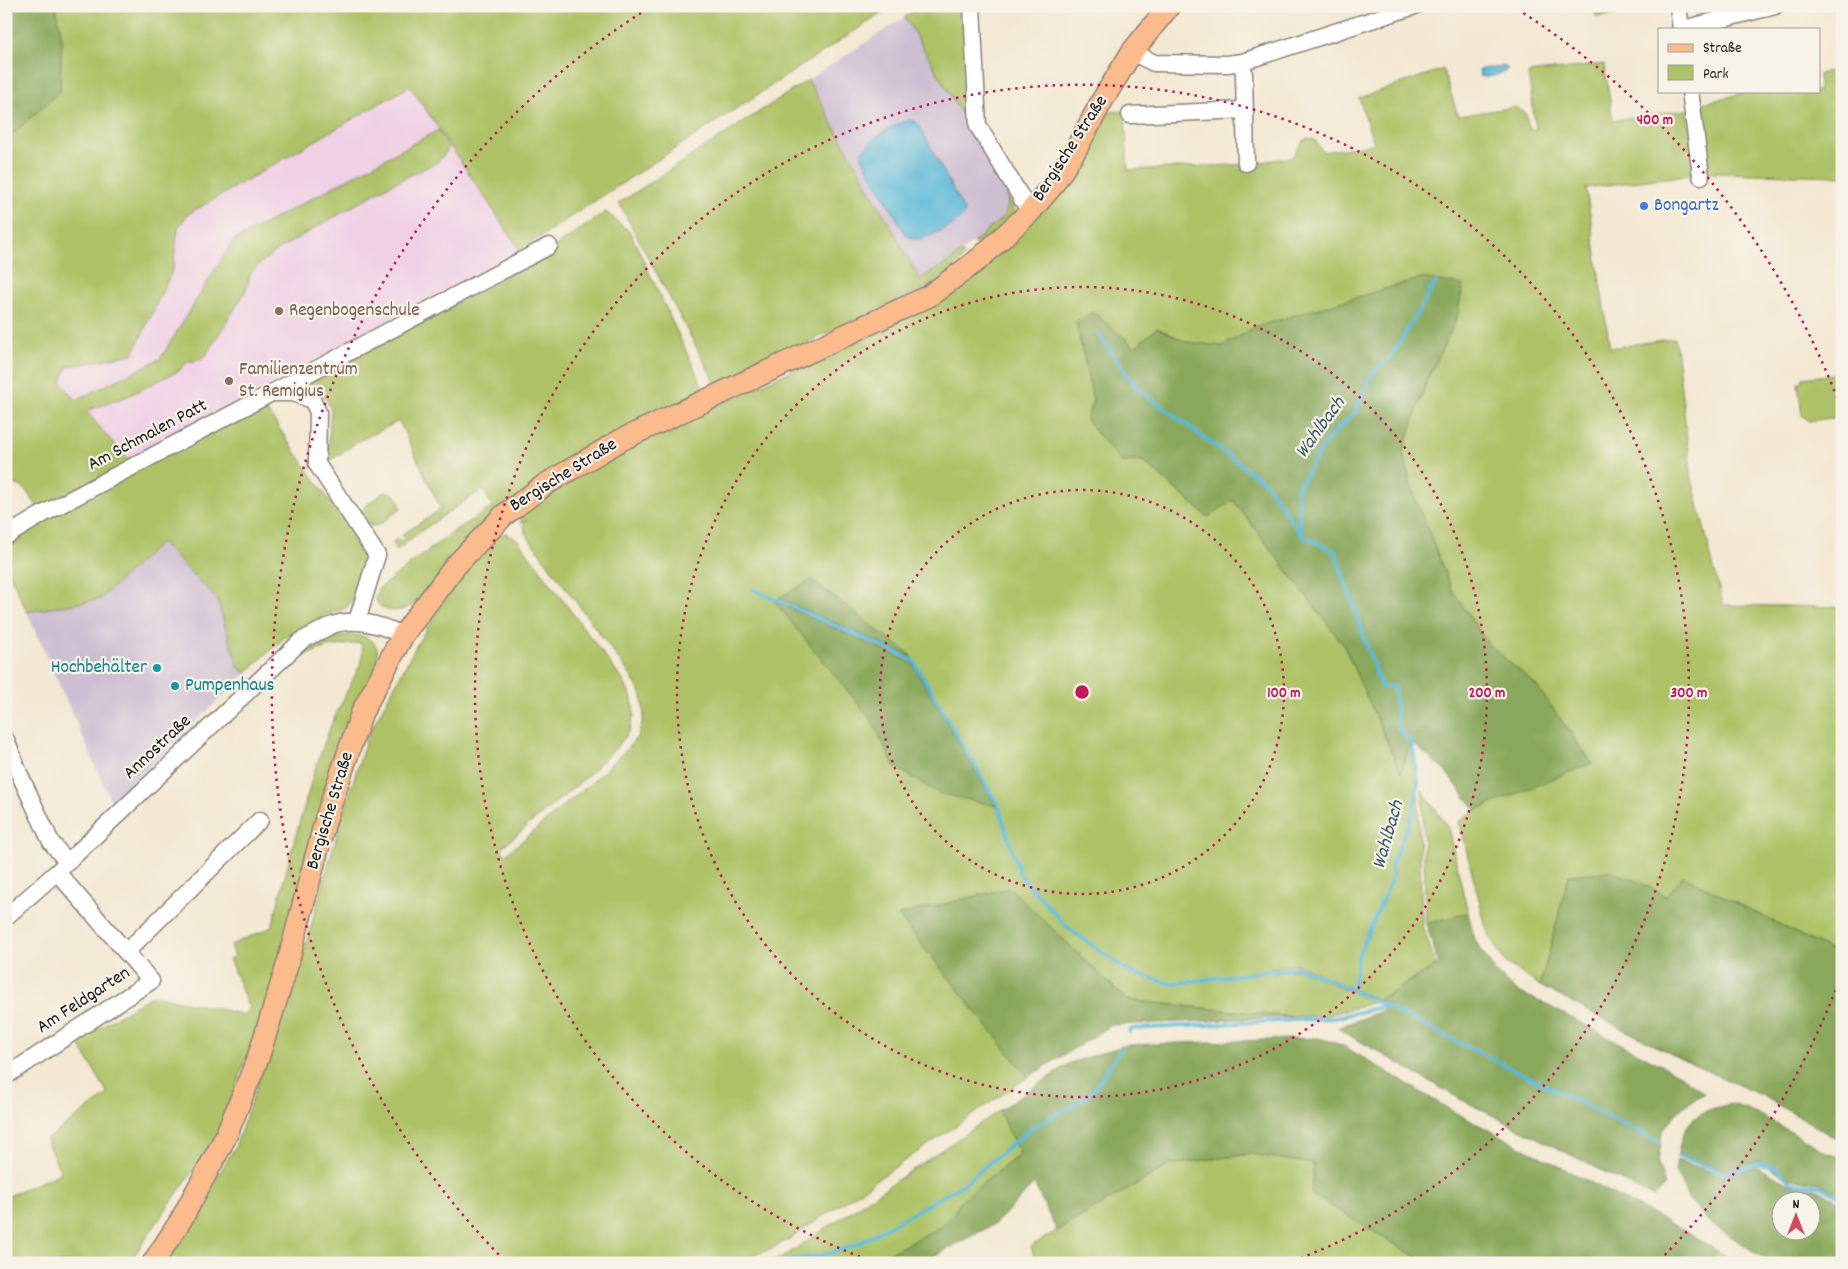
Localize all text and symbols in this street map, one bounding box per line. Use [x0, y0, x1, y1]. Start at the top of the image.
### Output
legend [1658, 28, 1820, 92]
text: Straße [1703, 38, 1742, 60]
text: Park [1703, 64, 1729, 86]
street label: Bergische Straße [1026, 90, 1116, 208]
text: 400 m [1637, 110, 1673, 132]
place label: Bongartz [1654, 193, 1719, 220]
marker: Bongartz [1638, 200, 1650, 212]
place label: Regenbogenschule [289, 298, 420, 325]
marker: Regenbogenschule [273, 305, 285, 317]
place label: Familienzentrum St. Remigius [239, 357, 358, 406]
marker: Familienzentrum St. Remigius [223, 375, 235, 387]
water label: Wahlbach [1289, 391, 1353, 465]
street label: Am Schmalen Patt [83, 393, 213, 479]
street label: Bergische Straße [505, 432, 623, 520]
place label: Hochbehälter [51, 655, 147, 682]
marker: Hochbehälter [151, 662, 163, 674]
place label: Pumpenhaus [185, 673, 275, 700]
marker: Pumpenhaus [169, 680, 181, 692]
centre of rings [1073, 683, 1091, 701]
text: 100 m [1267, 683, 1301, 705]
text: 200 m [1469, 683, 1505, 705]
text: 300 m [1671, 683, 1707, 705]
street label: Annostraße [118, 709, 198, 787]
street label: Bergische Straße [300, 749, 362, 873]
water label: Wahlbach [1366, 797, 1412, 873]
street label: Am Feldgarten [32, 961, 136, 1041]
north arrow [1770, 1192, 1820, 1242]
text: N [1793, 1195, 1800, 1215]

